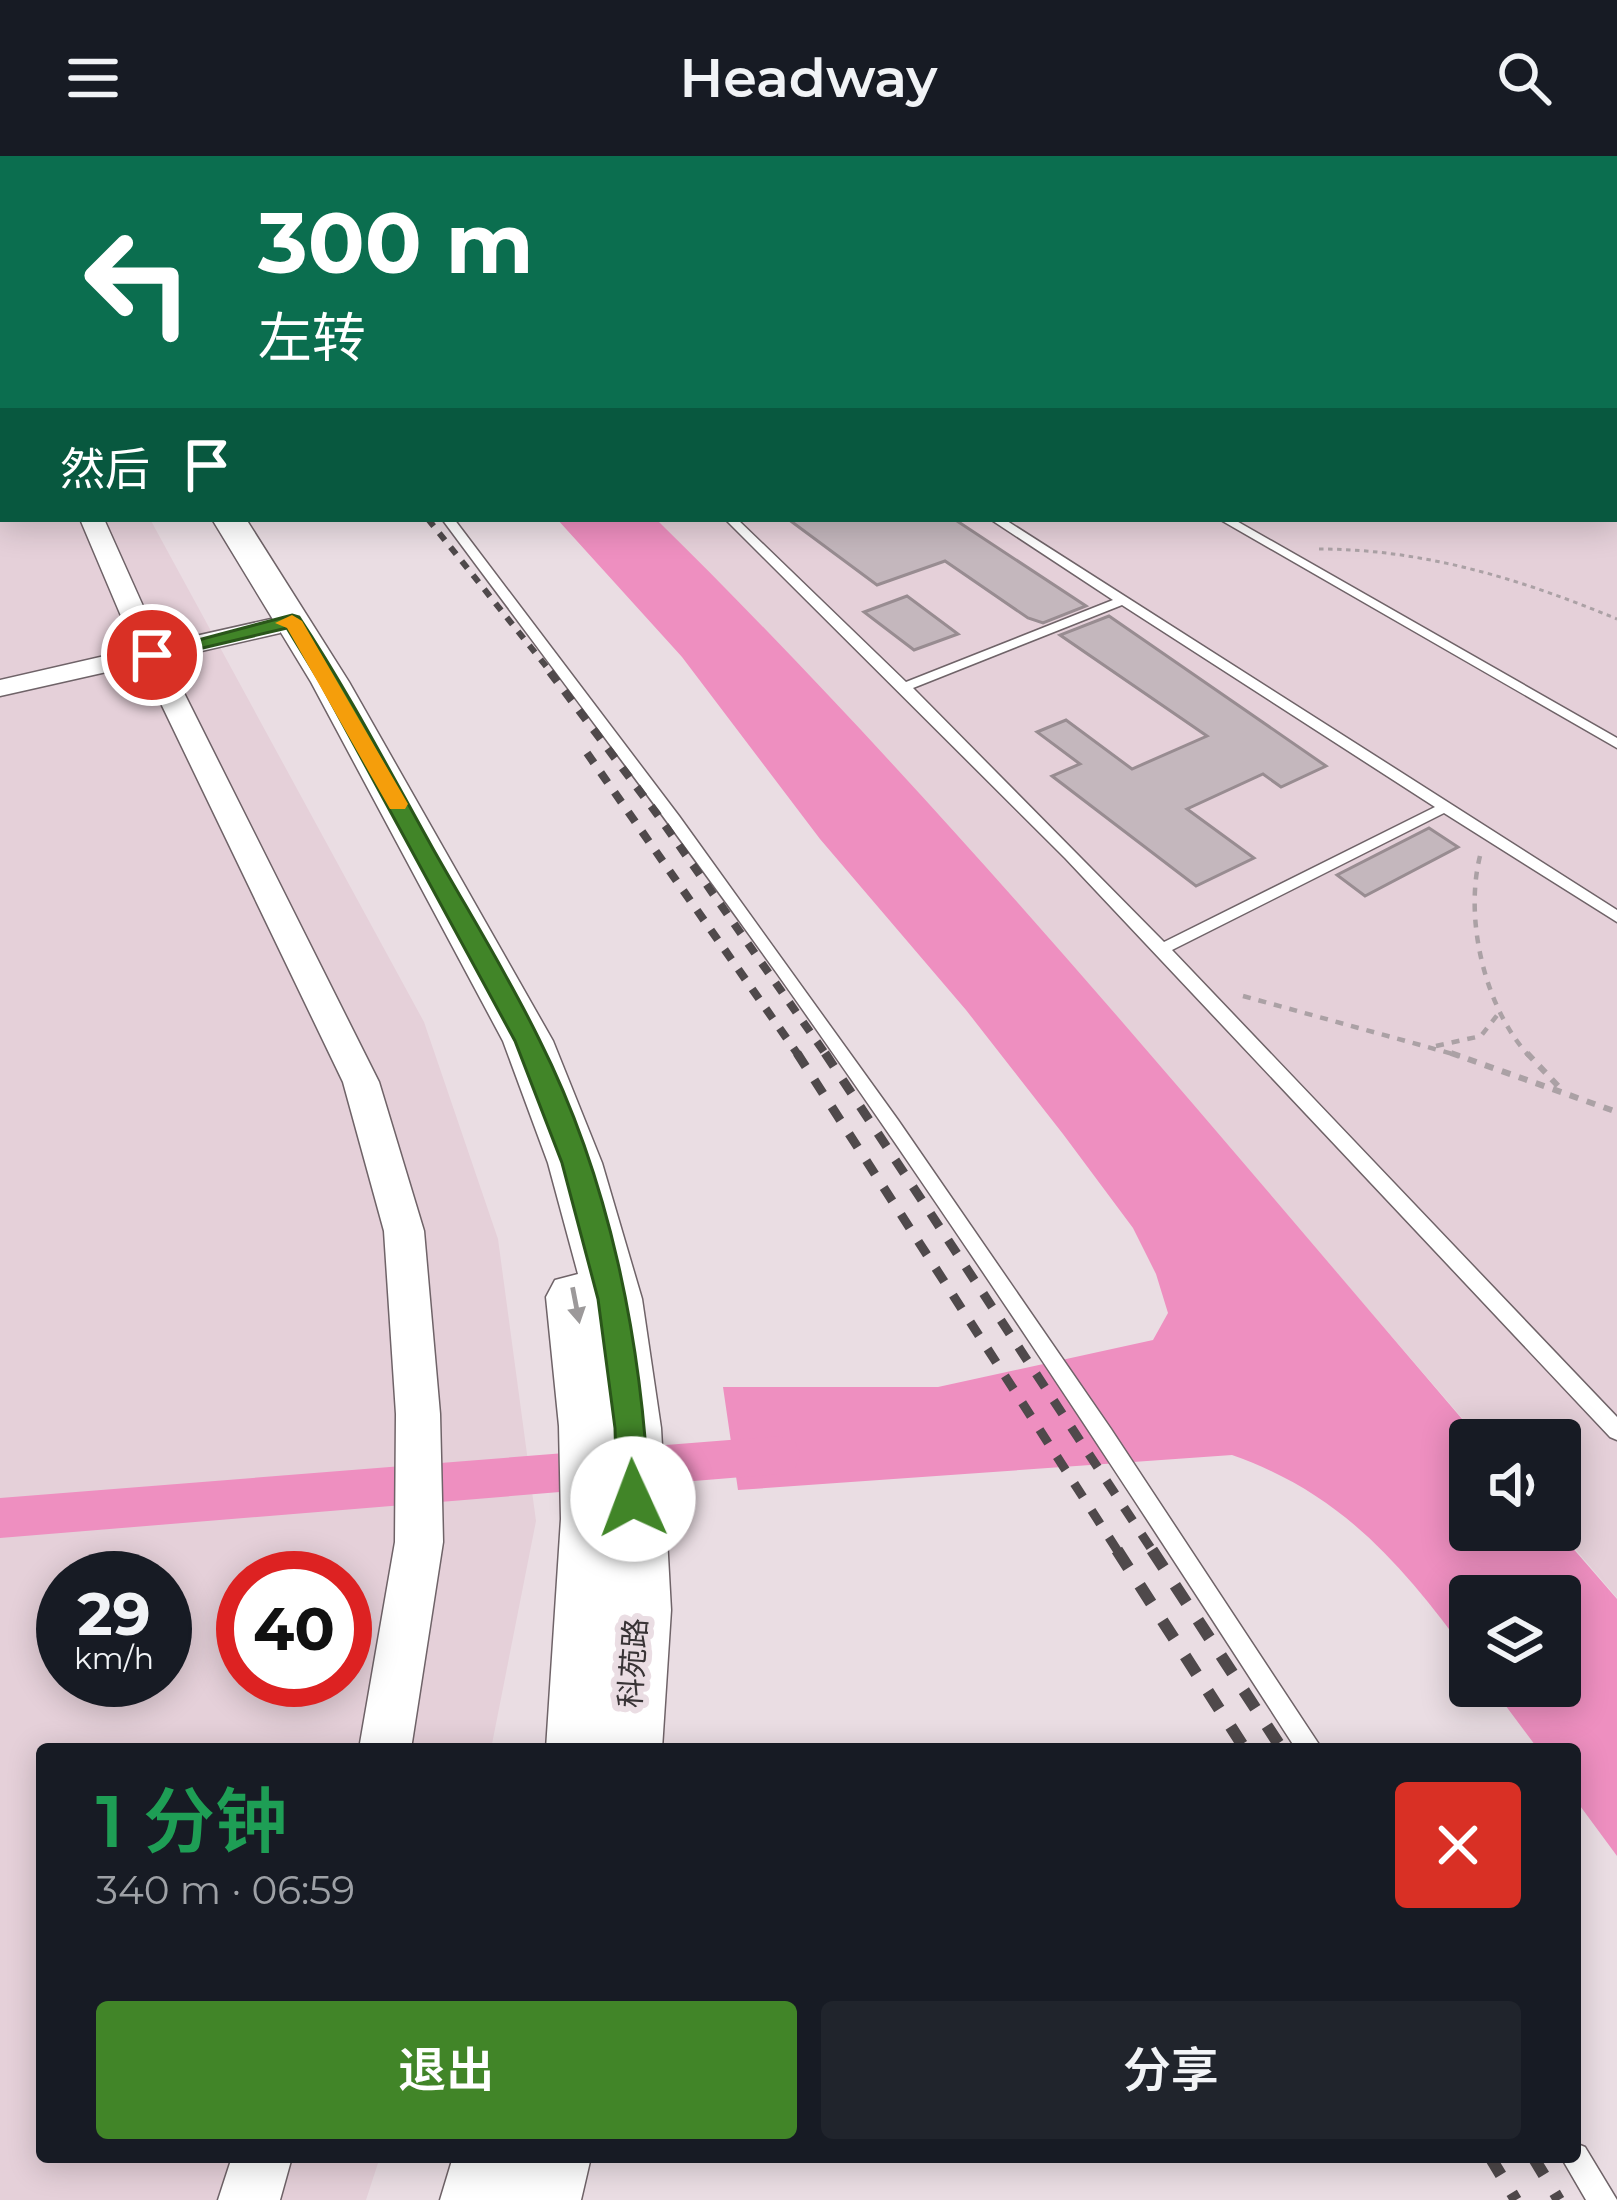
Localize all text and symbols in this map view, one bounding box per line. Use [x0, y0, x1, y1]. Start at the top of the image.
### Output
icon: menu [60, 45, 126, 111]
text: Headway [679, 45, 938, 111]
icon: search [1491, 45, 1557, 111]
text: 300 m [258, 192, 534, 294]
icon: left [60, 204, 216, 360]
text: 左转 [258, 305, 366, 371]
icon: arrive [174, 432, 240, 498]
text: 然后 [60, 441, 150, 496]
pin [101, 604, 203, 706]
icon: arrive [119, 622, 185, 688]
one-way arrow [567, 1286, 586, 1324]
map controls [1449, 1419, 1581, 1707]
button: sound [1449, 1419, 1581, 1551]
position arrow [570, 1436, 696, 1562]
speed limit sign: 40 [216, 1551, 372, 1707]
button: layers [1449, 1575, 1581, 1707]
text: 29 [77, 1577, 151, 1650]
street label: 科苑路 [611, 1617, 655, 1709]
text: km/h [74, 1640, 154, 1677]
text: 1 分钟 [96, 1777, 287, 1865]
button: close [1395, 1782, 1521, 1908]
text: 340 m · 06:59 [96, 1866, 355, 1914]
button: 退出 [96, 2001, 797, 2139]
button: 分享 [821, 2001, 1521, 2139]

